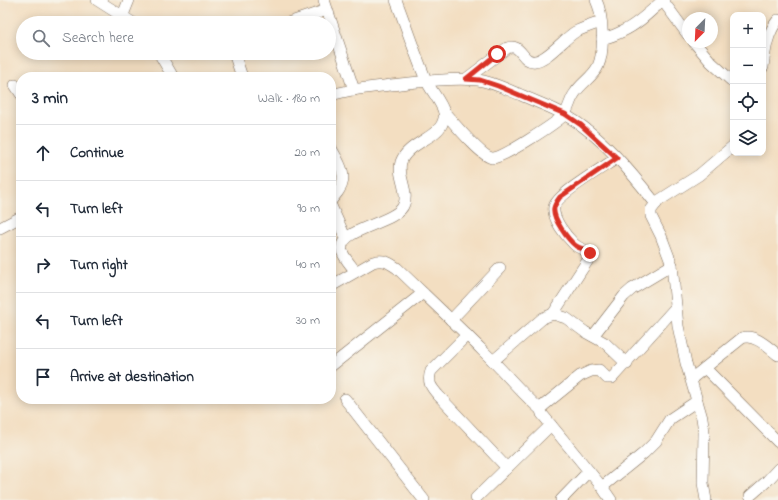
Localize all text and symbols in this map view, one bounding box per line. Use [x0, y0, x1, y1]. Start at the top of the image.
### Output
north arrow [682, 12, 718, 48]
map controls [730, 12, 766, 156]
button: + [730, 12, 766, 48]
search box [16, 16, 336, 60]
icon: search [30, 27, 52, 49]
text: Search here [62, 27, 134, 49]
route start [488, 45, 506, 63]
button: − [730, 48, 766, 84]
button: locate [730, 84, 766, 120]
text: 3 min [32, 86, 68, 111]
text: Walk · 180 m [258, 89, 320, 108]
button: layers [730, 120, 766, 156]
icon: ahead [32, 142, 54, 164]
text: Continue [70, 142, 124, 164]
text: 20 m [295, 143, 320, 162]
icon: left [32, 198, 54, 220]
text: Turn left [70, 198, 123, 220]
text: 90 m [297, 199, 320, 218]
route end [581, 244, 599, 262]
icon: right [32, 254, 54, 276]
text: Turn right [70, 254, 128, 276]
text: 40 m [296, 255, 320, 274]
icon: left [32, 310, 54, 332]
text: Turn left [70, 310, 123, 332]
text: 30 m [296, 311, 320, 330]
icon: arrive [32, 366, 54, 388]
text: Arrive at destination [70, 366, 194, 388]

